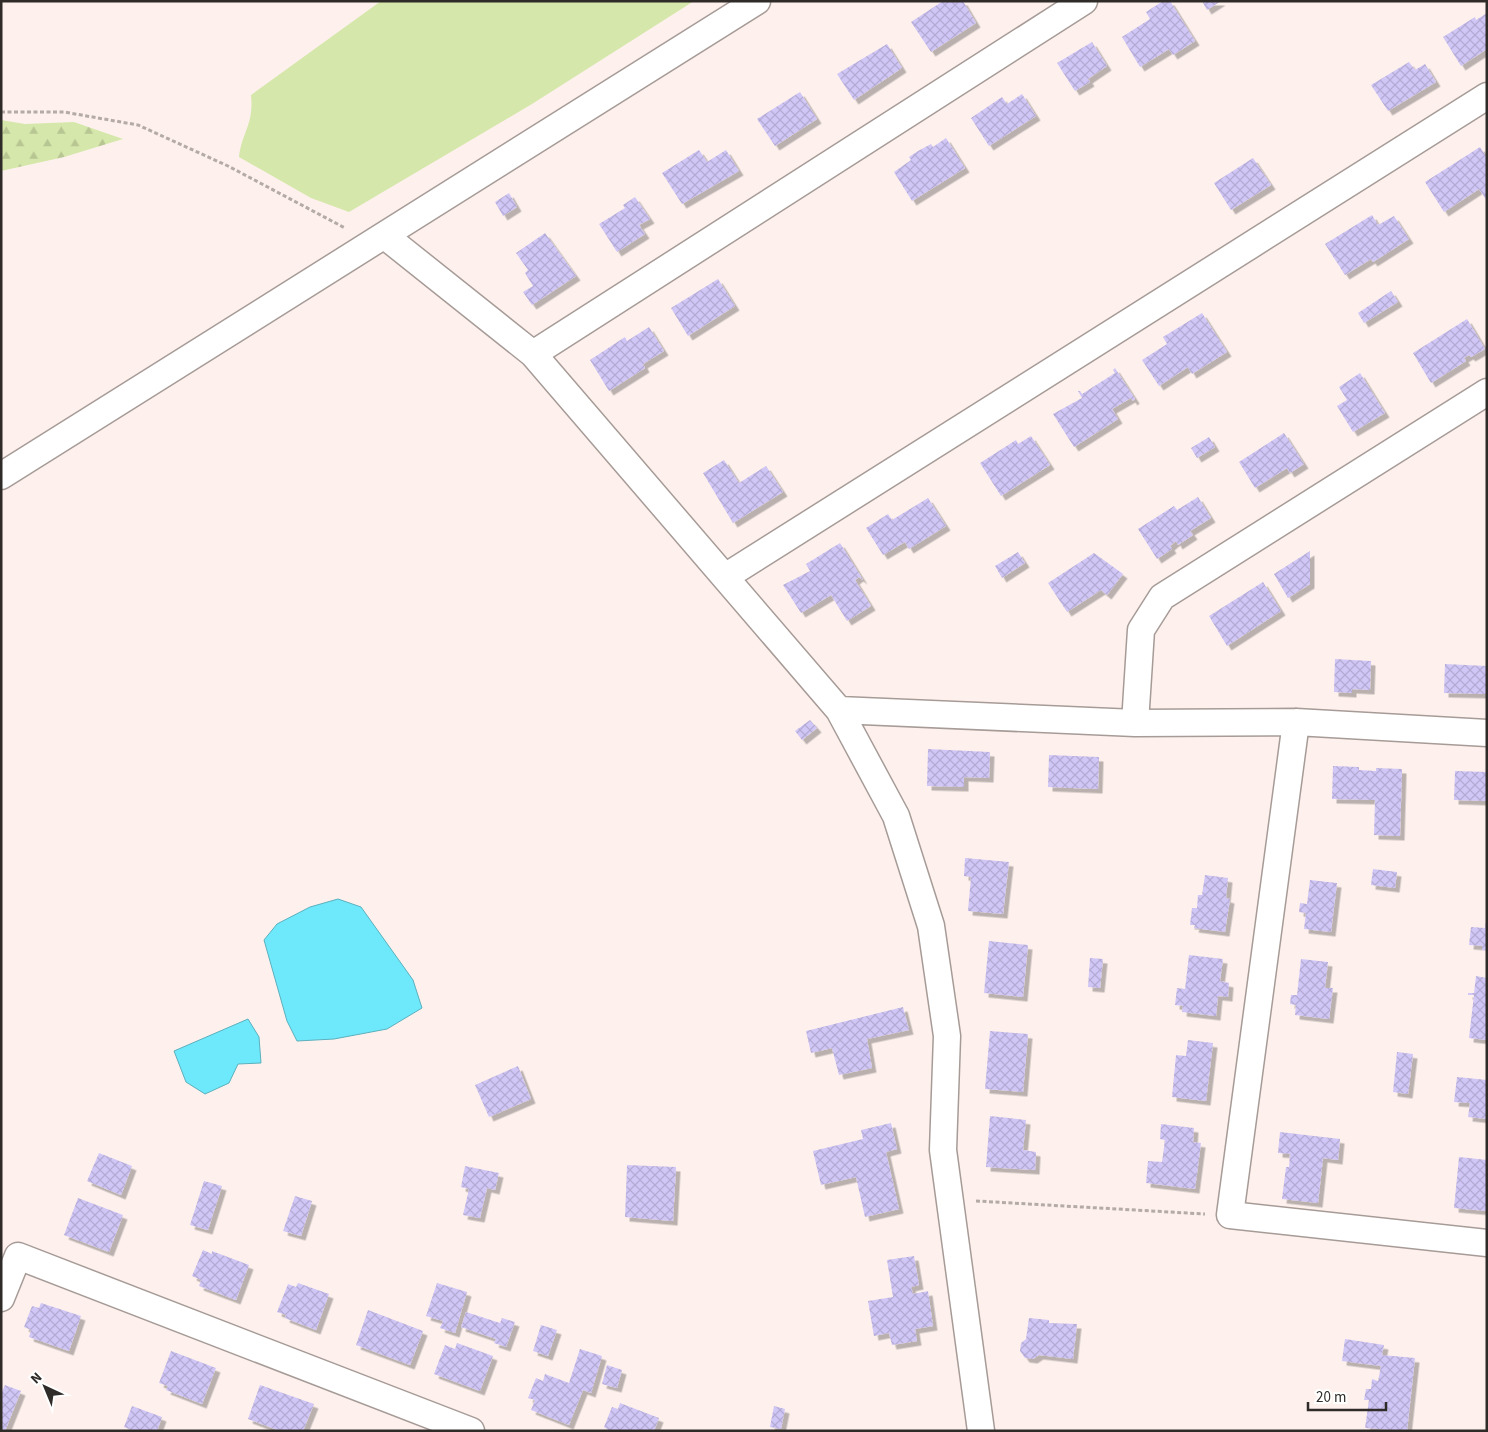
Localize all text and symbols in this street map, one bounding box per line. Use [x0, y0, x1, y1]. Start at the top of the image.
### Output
north arrow [20, 1362, 70, 1412]
text: N [26, 1368, 47, 1389]
scale bar [1308, 1380, 1386, 1412]
text: 20 m [1316, 1387, 1346, 1408]

